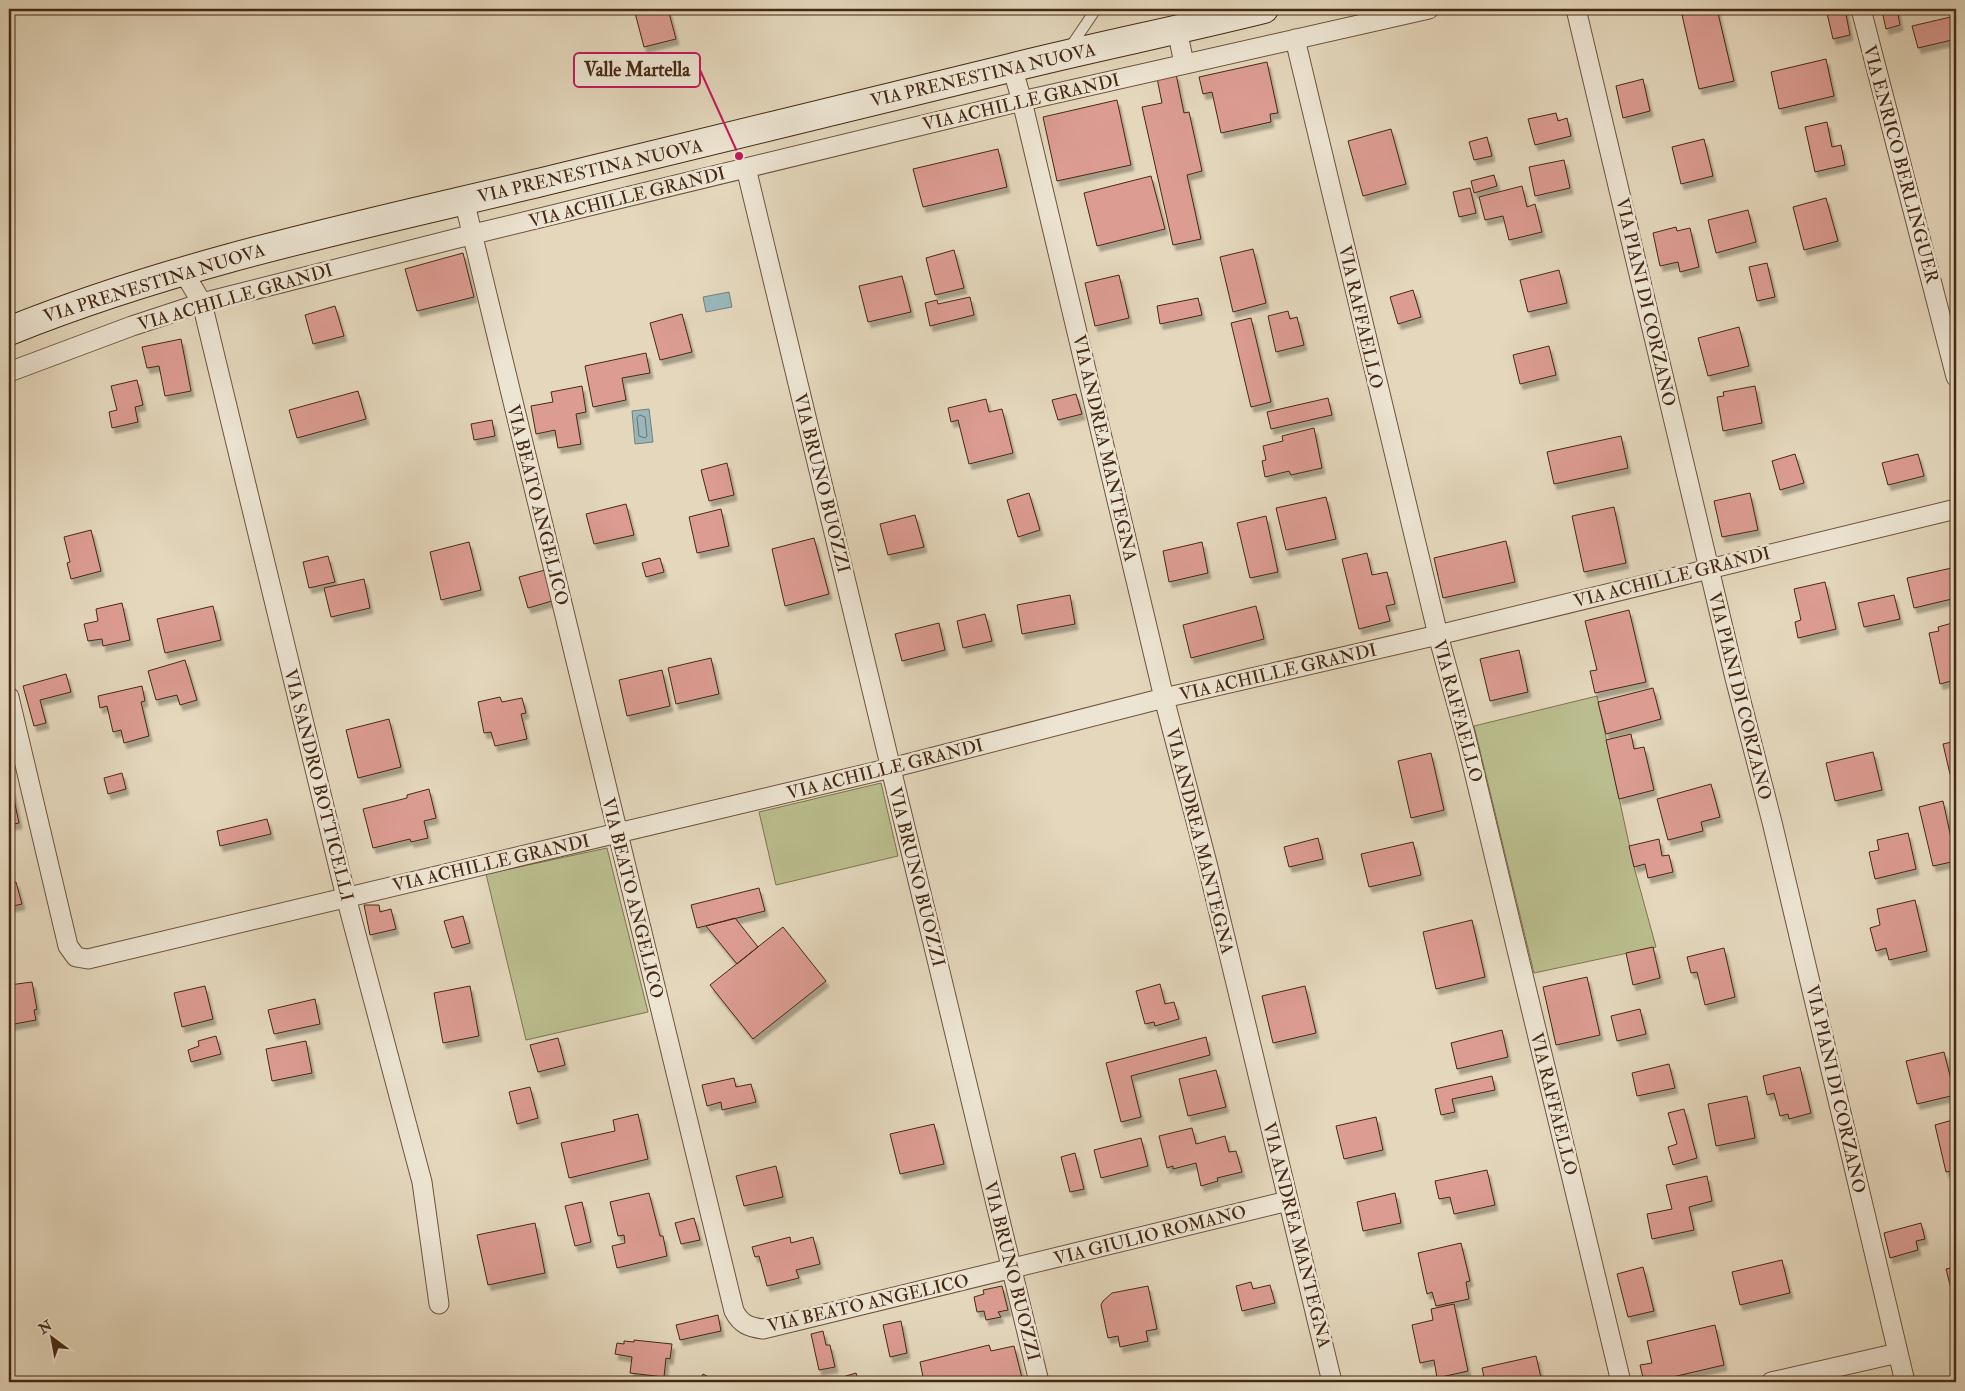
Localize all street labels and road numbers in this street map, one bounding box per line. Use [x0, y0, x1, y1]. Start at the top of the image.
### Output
street label: VIA PRENESTINA NUOVA [868, 38, 1099, 113]
street label: VIA ENRICO BERLINGUER [1858, 42, 1944, 287]
street label: VIA ACHILLE GRANDI [920, 69, 1122, 136]
street label: VIA PRENESTINA NUOVA [475, 134, 706, 209]
street label: VIA ACHILLE GRANDI [526, 162, 728, 233]
street label: VIA PIANI DI CORZANO [1610, 196, 1681, 409]
street label: VIA PRENESTINA NUOVA [40, 239, 268, 328]
street label: VIA RAFFAELLO [1333, 243, 1388, 391]
street label: VIA ACHILLE GRANDI [135, 259, 335, 336]
street label: VIA ANDREA MANTEGNA [1067, 332, 1142, 564]
street label: VIA BRUNO BUOZZI [788, 391, 855, 575]
street label: VIA BEATO ANGELICO [501, 402, 574, 608]
street label: VIA ACHILLE GRANDI [1571, 542, 1773, 613]
street label: VIA PIANI DI CORZANO [1703, 590, 1776, 802]
street label: VIA RAFFAELLO [1427, 637, 1488, 785]
street label: VIA ACHILLE GRANDI [1177, 639, 1379, 706]
street label: VIA SANDRO BOTTICELLI [279, 667, 358, 904]
street label: VIA ANDREA MANTEGNA [1160, 726, 1239, 957]
street label: VIA ACHILLE GRANDI [784, 734, 986, 805]
street label: VIA BRUNO BUOZZI [883, 785, 950, 969]
street label: VIA BEATO ANGELICO [596, 795, 669, 1001]
street label: VIA ACHILLE GRANDI [390, 830, 592, 897]
street label: VIA PIANI DI CORZANO [1800, 983, 1871, 1196]
street label: VIA RAFFAELLO [1525, 1030, 1582, 1178]
street label: VIA ANDREA MANTEGNA [1257, 1120, 1336, 1351]
street label: VIA BRUNO BUOZZI [978, 1179, 1045, 1363]
street label: VIA GIULIO ROMANO [1051, 1200, 1249, 1271]
street label: VIA BEATO ANGELICO [765, 1269, 971, 1338]

